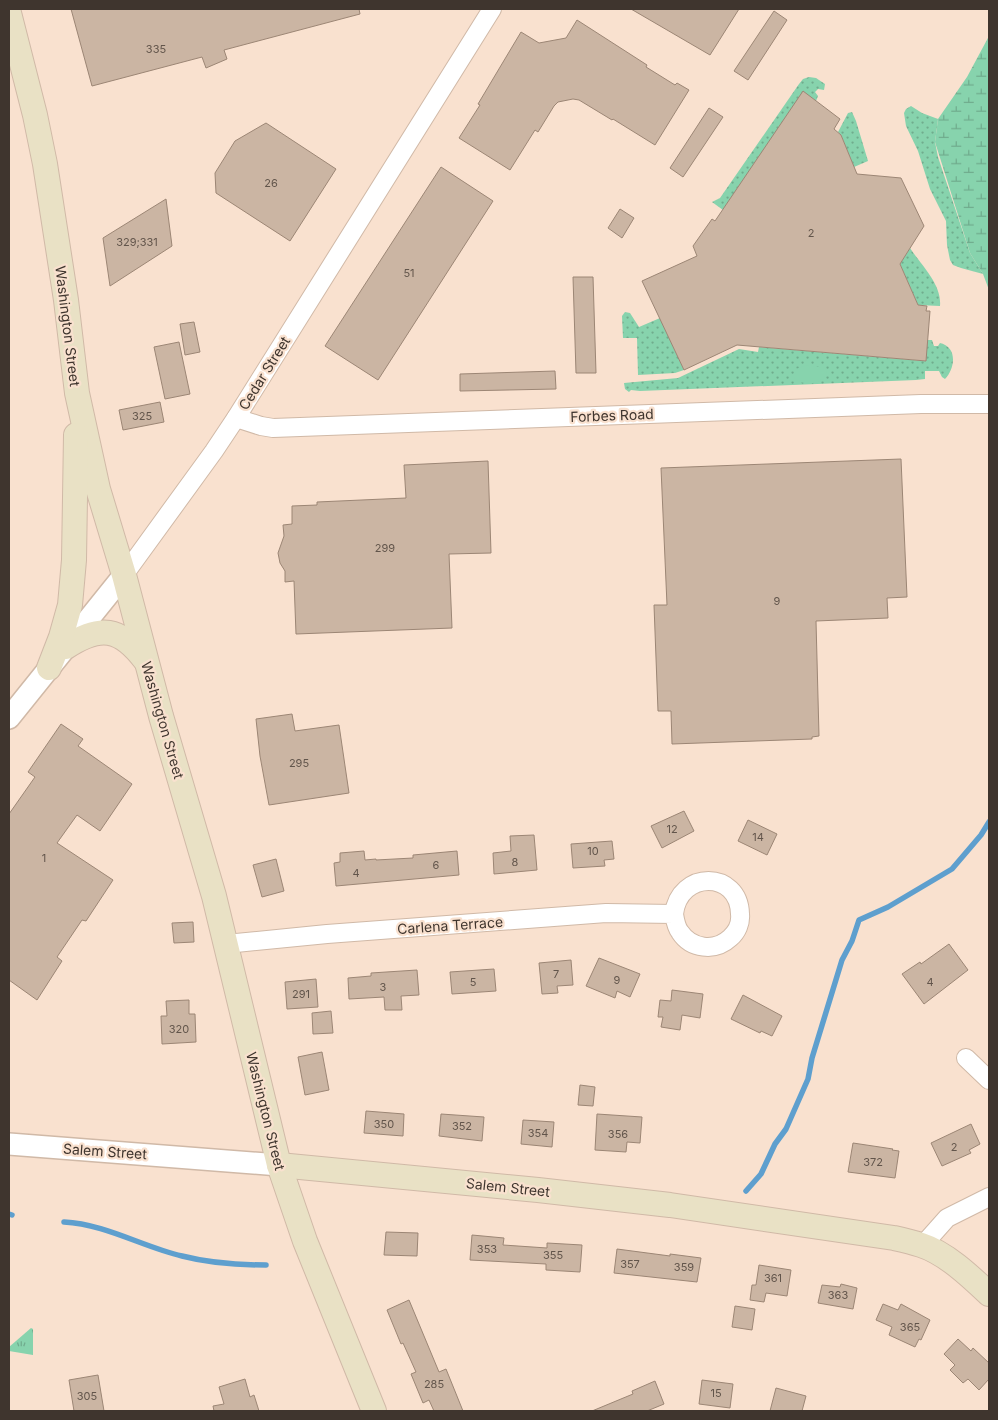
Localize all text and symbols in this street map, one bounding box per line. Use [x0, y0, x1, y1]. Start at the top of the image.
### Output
house number: 335 [146, 42, 166, 56]
house number: 26 [264, 176, 278, 190]
house number: 2 [808, 226, 814, 240]
house number: 329;331 [116, 235, 158, 249]
street label: Washington Street [52, 265, 84, 388]
house number: 51 [403, 266, 415, 280]
street label: Cedar Street [235, 333, 294, 413]
street label: Forbes Road [570, 405, 654, 425]
house number: 325 [132, 409, 152, 423]
house number: 299 [375, 541, 395, 555]
house number: 9 [774, 594, 781, 608]
street label: Washington Street [138, 659, 188, 781]
house number: 295 [289, 756, 309, 770]
house number: 12 [666, 822, 678, 836]
house number: 14 [752, 830, 764, 844]
house number: 10 [587, 844, 599, 858]
house number: 1 [42, 851, 46, 865]
house number: 8 [512, 855, 519, 869]
house number: 6 [433, 858, 440, 872]
house number: 4 [352, 866, 360, 880]
street label: Carlena Terrace [396, 913, 504, 937]
house number: 7 [553, 967, 559, 981]
house number: 9 [614, 973, 621, 987]
house number: 5 [470, 975, 477, 989]
house number: 4 [926, 975, 934, 989]
house number: 3 [380, 980, 387, 994]
house number: 291 [292, 987, 310, 1001]
house number: 320 [169, 1022, 189, 1036]
street label: Washington Street [243, 1050, 289, 1172]
house number: 350 [374, 1117, 394, 1131]
house number: 352 [452, 1119, 472, 1133]
house number: 354 [528, 1126, 548, 1140]
house number: 356 [608, 1127, 628, 1141]
street label: Salem Street [62, 1140, 148, 1162]
house number: 2 [951, 1140, 957, 1154]
house number: 372 [863, 1155, 883, 1169]
street label: Salem Street [465, 1174, 551, 1200]
house number: 353 [477, 1242, 497, 1256]
house number: 355 [543, 1248, 563, 1262]
house number: 357 [620, 1257, 640, 1271]
house number: 359 [674, 1260, 694, 1274]
house number: 361 [764, 1271, 782, 1285]
house number: 363 [828, 1288, 848, 1302]
house number: 365 [900, 1320, 920, 1334]
house number: 285 [424, 1377, 444, 1391]
house number: 15 [710, 1386, 722, 1400]
house number: 305 [77, 1389, 98, 1403]

